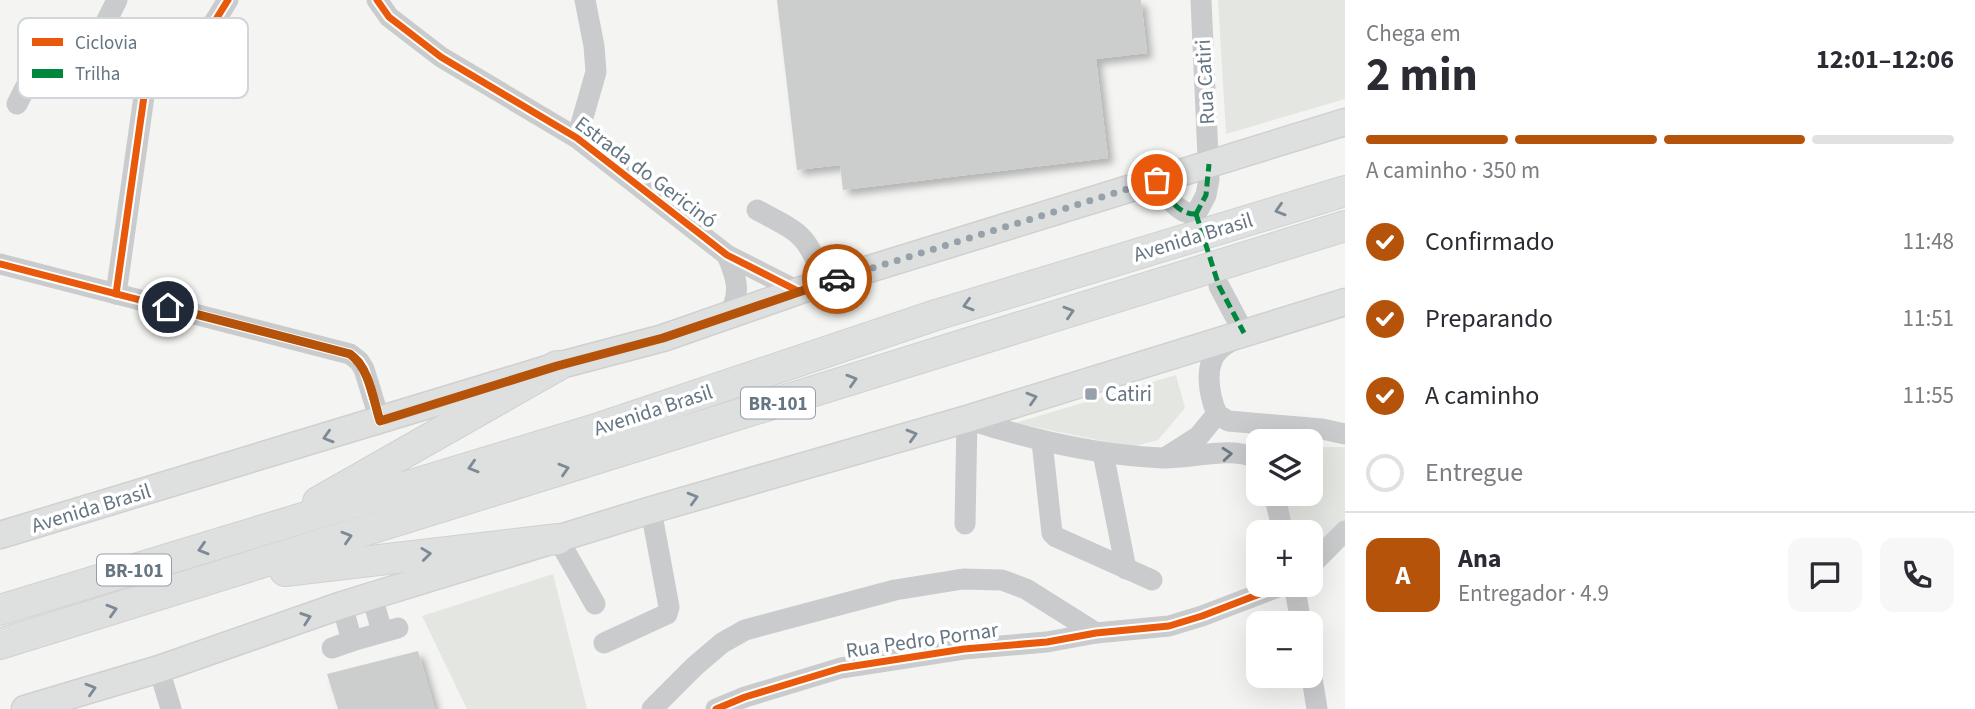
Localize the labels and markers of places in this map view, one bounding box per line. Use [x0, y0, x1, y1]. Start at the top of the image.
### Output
pin [1127, 150, 1187, 210]
pin [138, 277, 198, 337]
place label: Catiri [1105, 379, 1152, 409]
marker: Catiri [1083, 386, 1099, 402]

